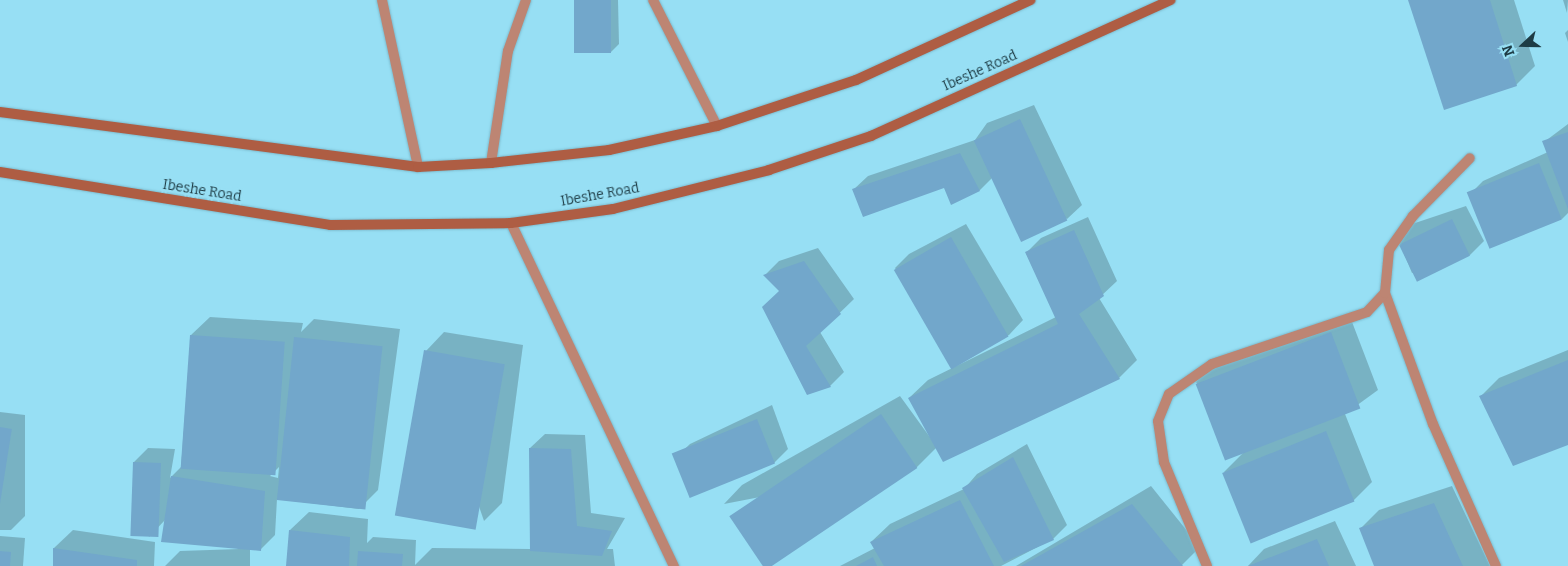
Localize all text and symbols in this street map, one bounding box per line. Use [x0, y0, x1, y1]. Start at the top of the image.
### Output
north arrow [1498, 20, 1548, 70]
text: N [1499, 42, 1518, 59]
street label: Ibeshe Road [940, 47, 1020, 95]
street label: Ibeshe Road [161, 176, 243, 206]
street label: Ibeshe Road [559, 180, 641, 210]

